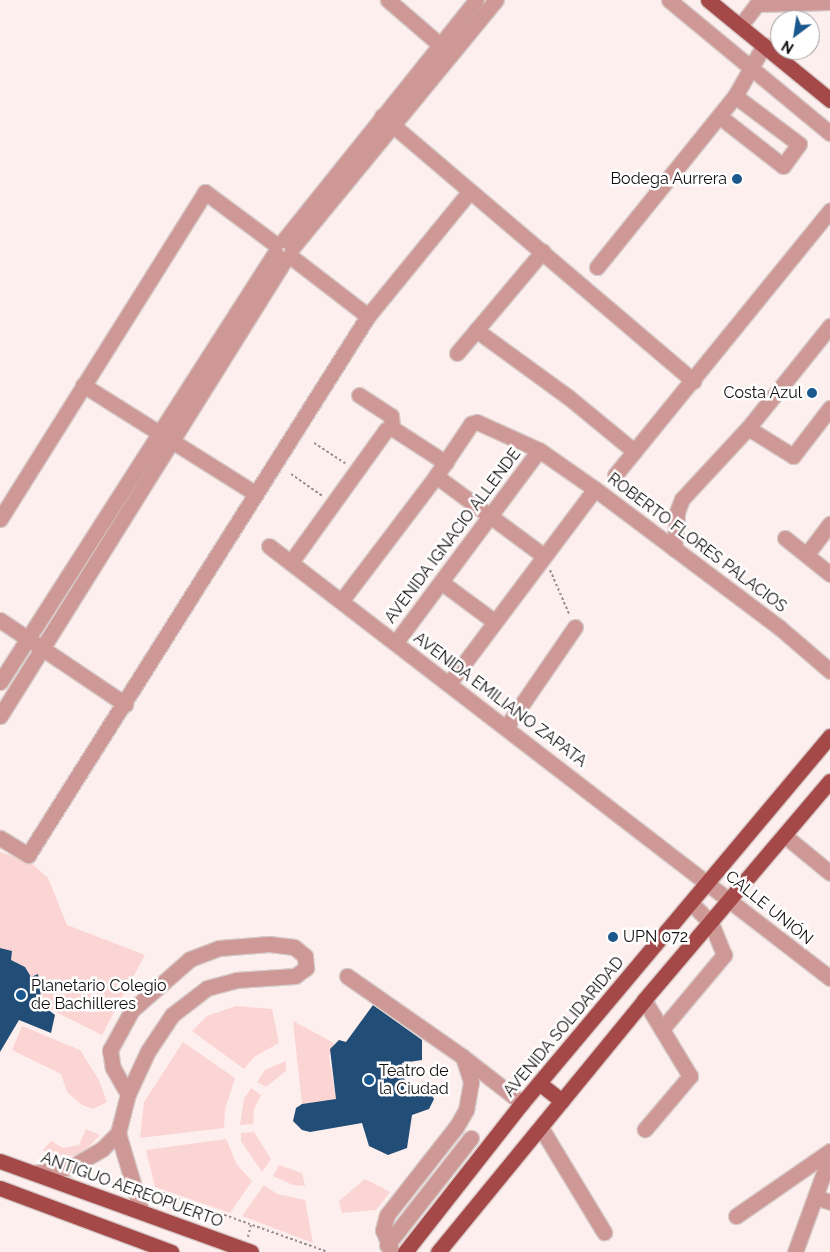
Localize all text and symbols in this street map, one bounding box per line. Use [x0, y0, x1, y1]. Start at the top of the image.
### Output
north arrow [770, 10, 820, 60]
text: N [779, 37, 796, 57]
place label: Bodega Aurrera [610, 169, 727, 189]
marker: Bodega Aurrera [731, 173, 743, 185]
place label: Costa Azul [723, 383, 802, 403]
marker: Costa Azul [806, 387, 818, 399]
street label: AVENIDA IGNACIO ALLENDE [381, 444, 525, 628]
street label: ROBERTO FLORES PALACIOS [604, 469, 790, 617]
street label: AVENIDA EMILIANO ZAPATA [409, 628, 591, 772]
street label: CALLE UNIÓN [721, 867, 817, 949]
place label: UPN 072 [623, 927, 688, 947]
marker: UPN 072 [607, 931, 619, 943]
street label: AVENIDA SOLIDARIDAD [500, 953, 628, 1101]
place label: Planetario Colegio de Bachilleres [31, 976, 167, 1014]
marker: Planetario Colegio de Bachilleres [15, 989, 27, 1001]
place label: Teatro de la Ciudad [379, 1061, 449, 1099]
marker: Teatro de la Ciudad [363, 1074, 375, 1086]
street label: ANTIGUO AEREOPUERTO [38, 1148, 226, 1232]

